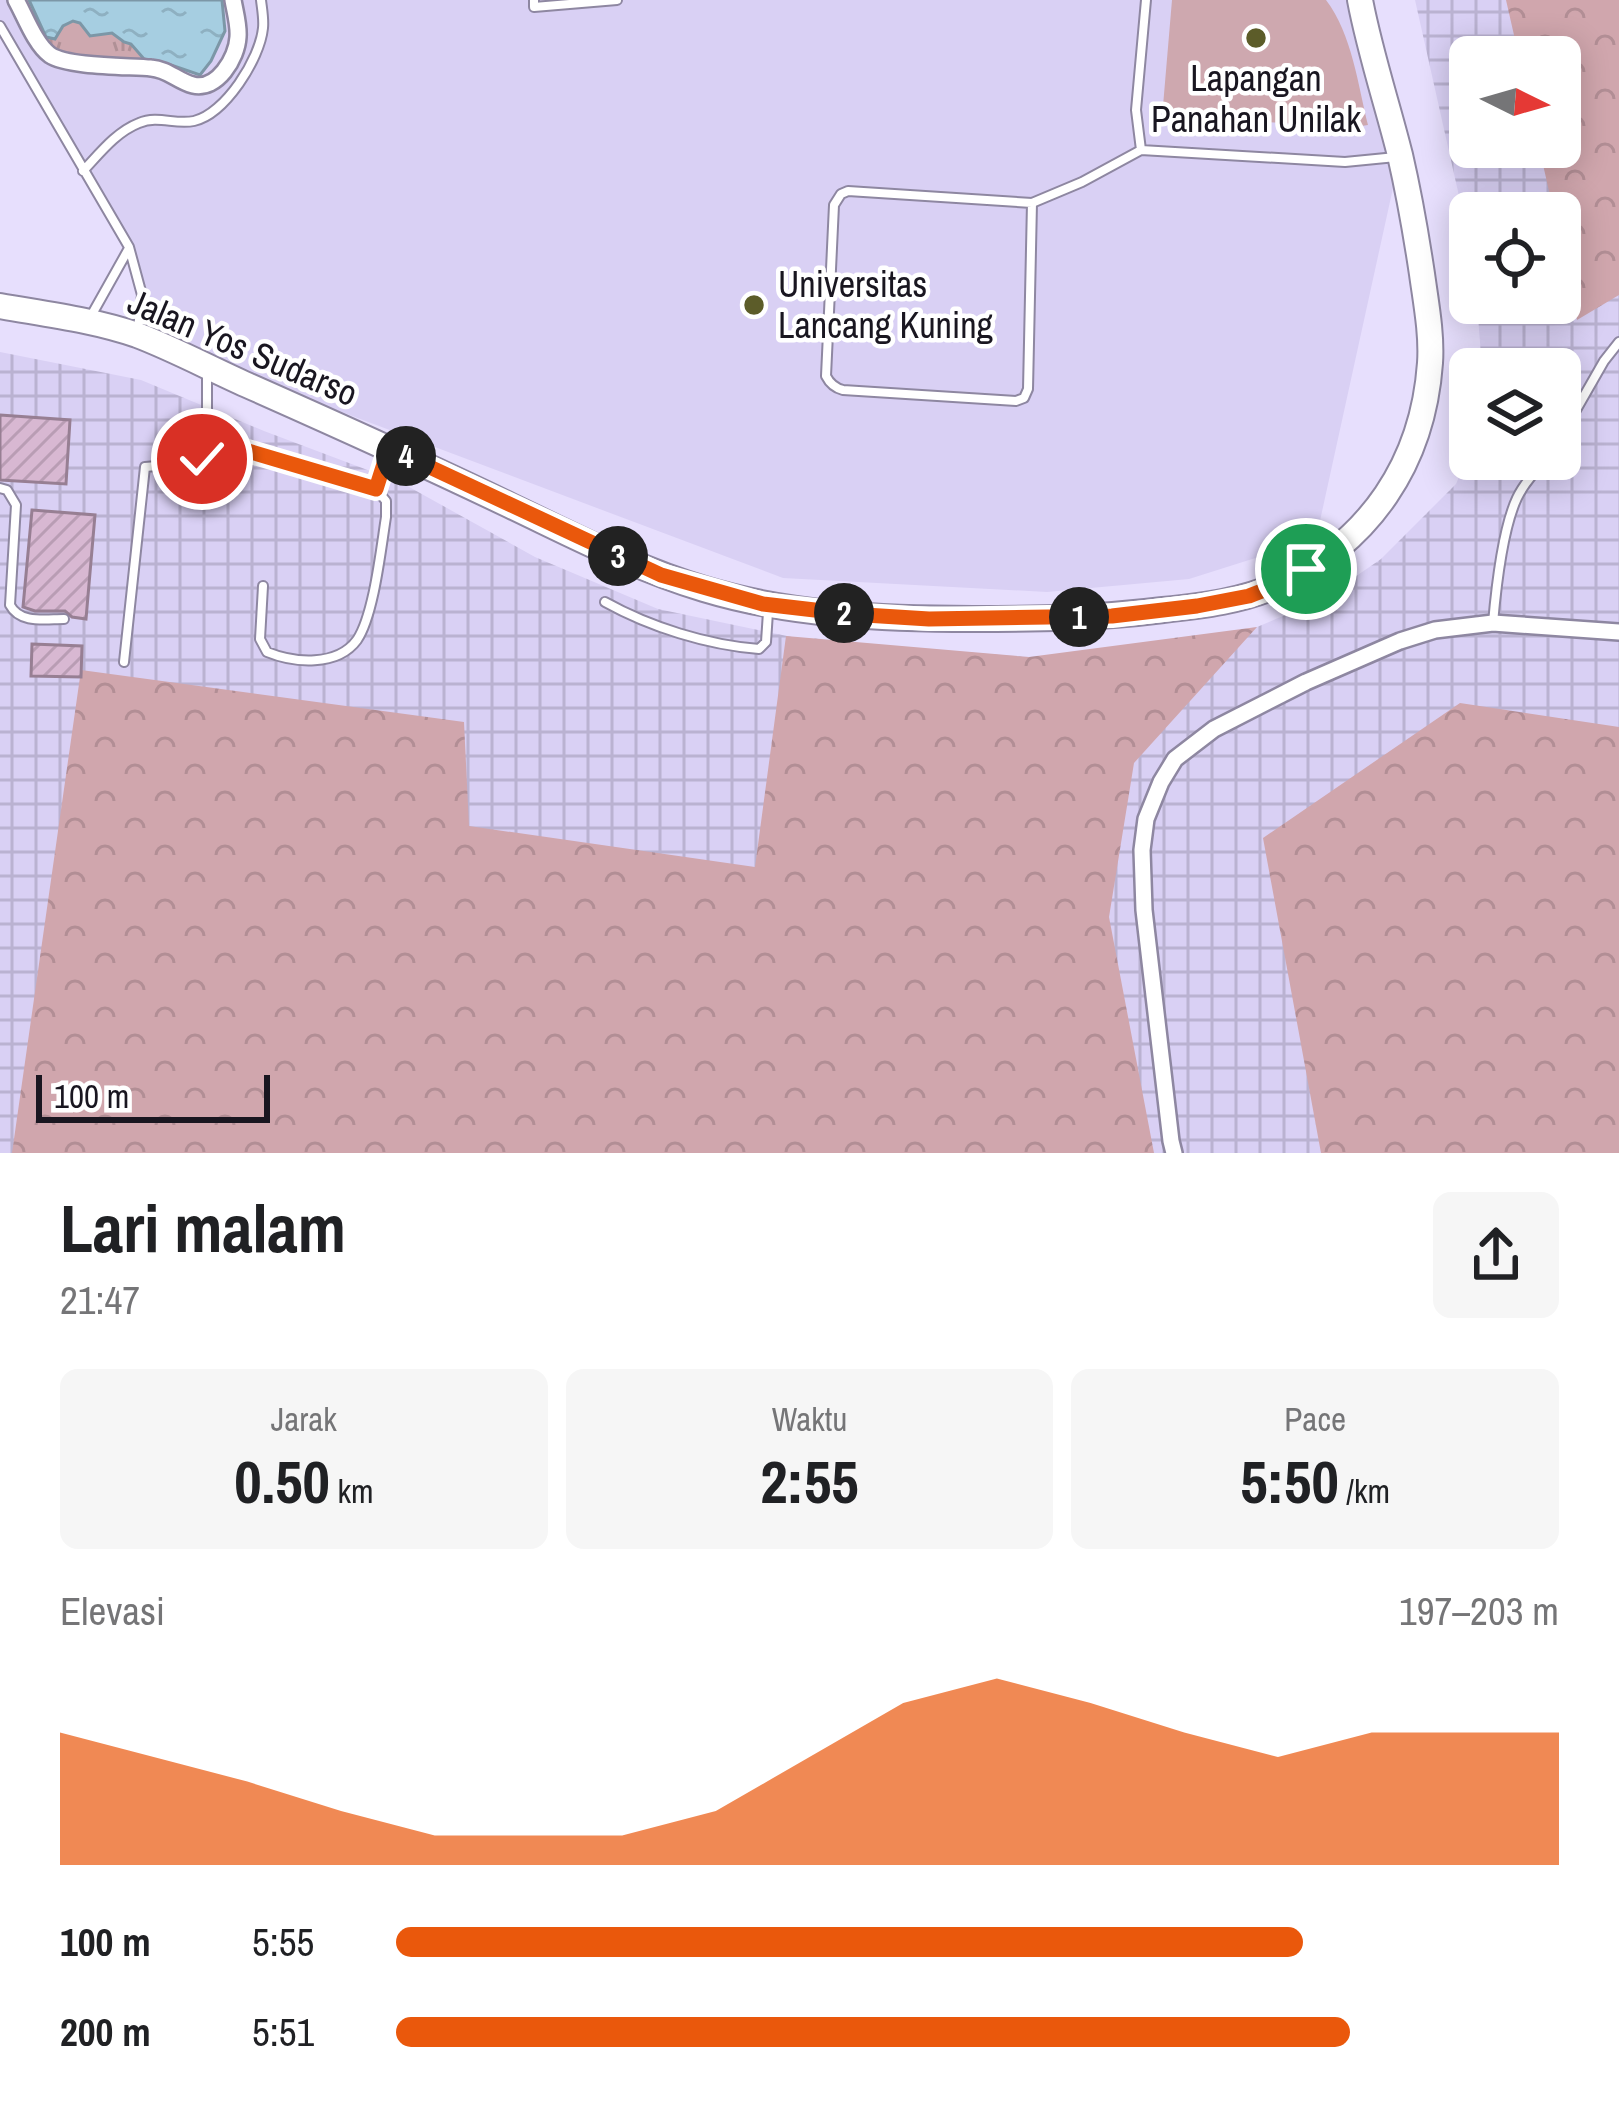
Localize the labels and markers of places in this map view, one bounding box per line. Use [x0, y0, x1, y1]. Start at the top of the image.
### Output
marker: Lapangan Panahan Unilak [1243, 25, 1269, 51]
place label: Lapangan Panahan Unilak [1151, 54, 1361, 143]
place label: Universitas Lancang Kuning [778, 260, 994, 349]
marker: Universitas Lancang Kuning [741, 292, 767, 318]
pin [151, 408, 253, 510]
pin: 4 [376, 426, 436, 486]
pin [1255, 518, 1357, 620]
pin: 3 [588, 526, 648, 586]
pin: 2 [814, 583, 874, 643]
pin: 1 [1049, 587, 1109, 647]

